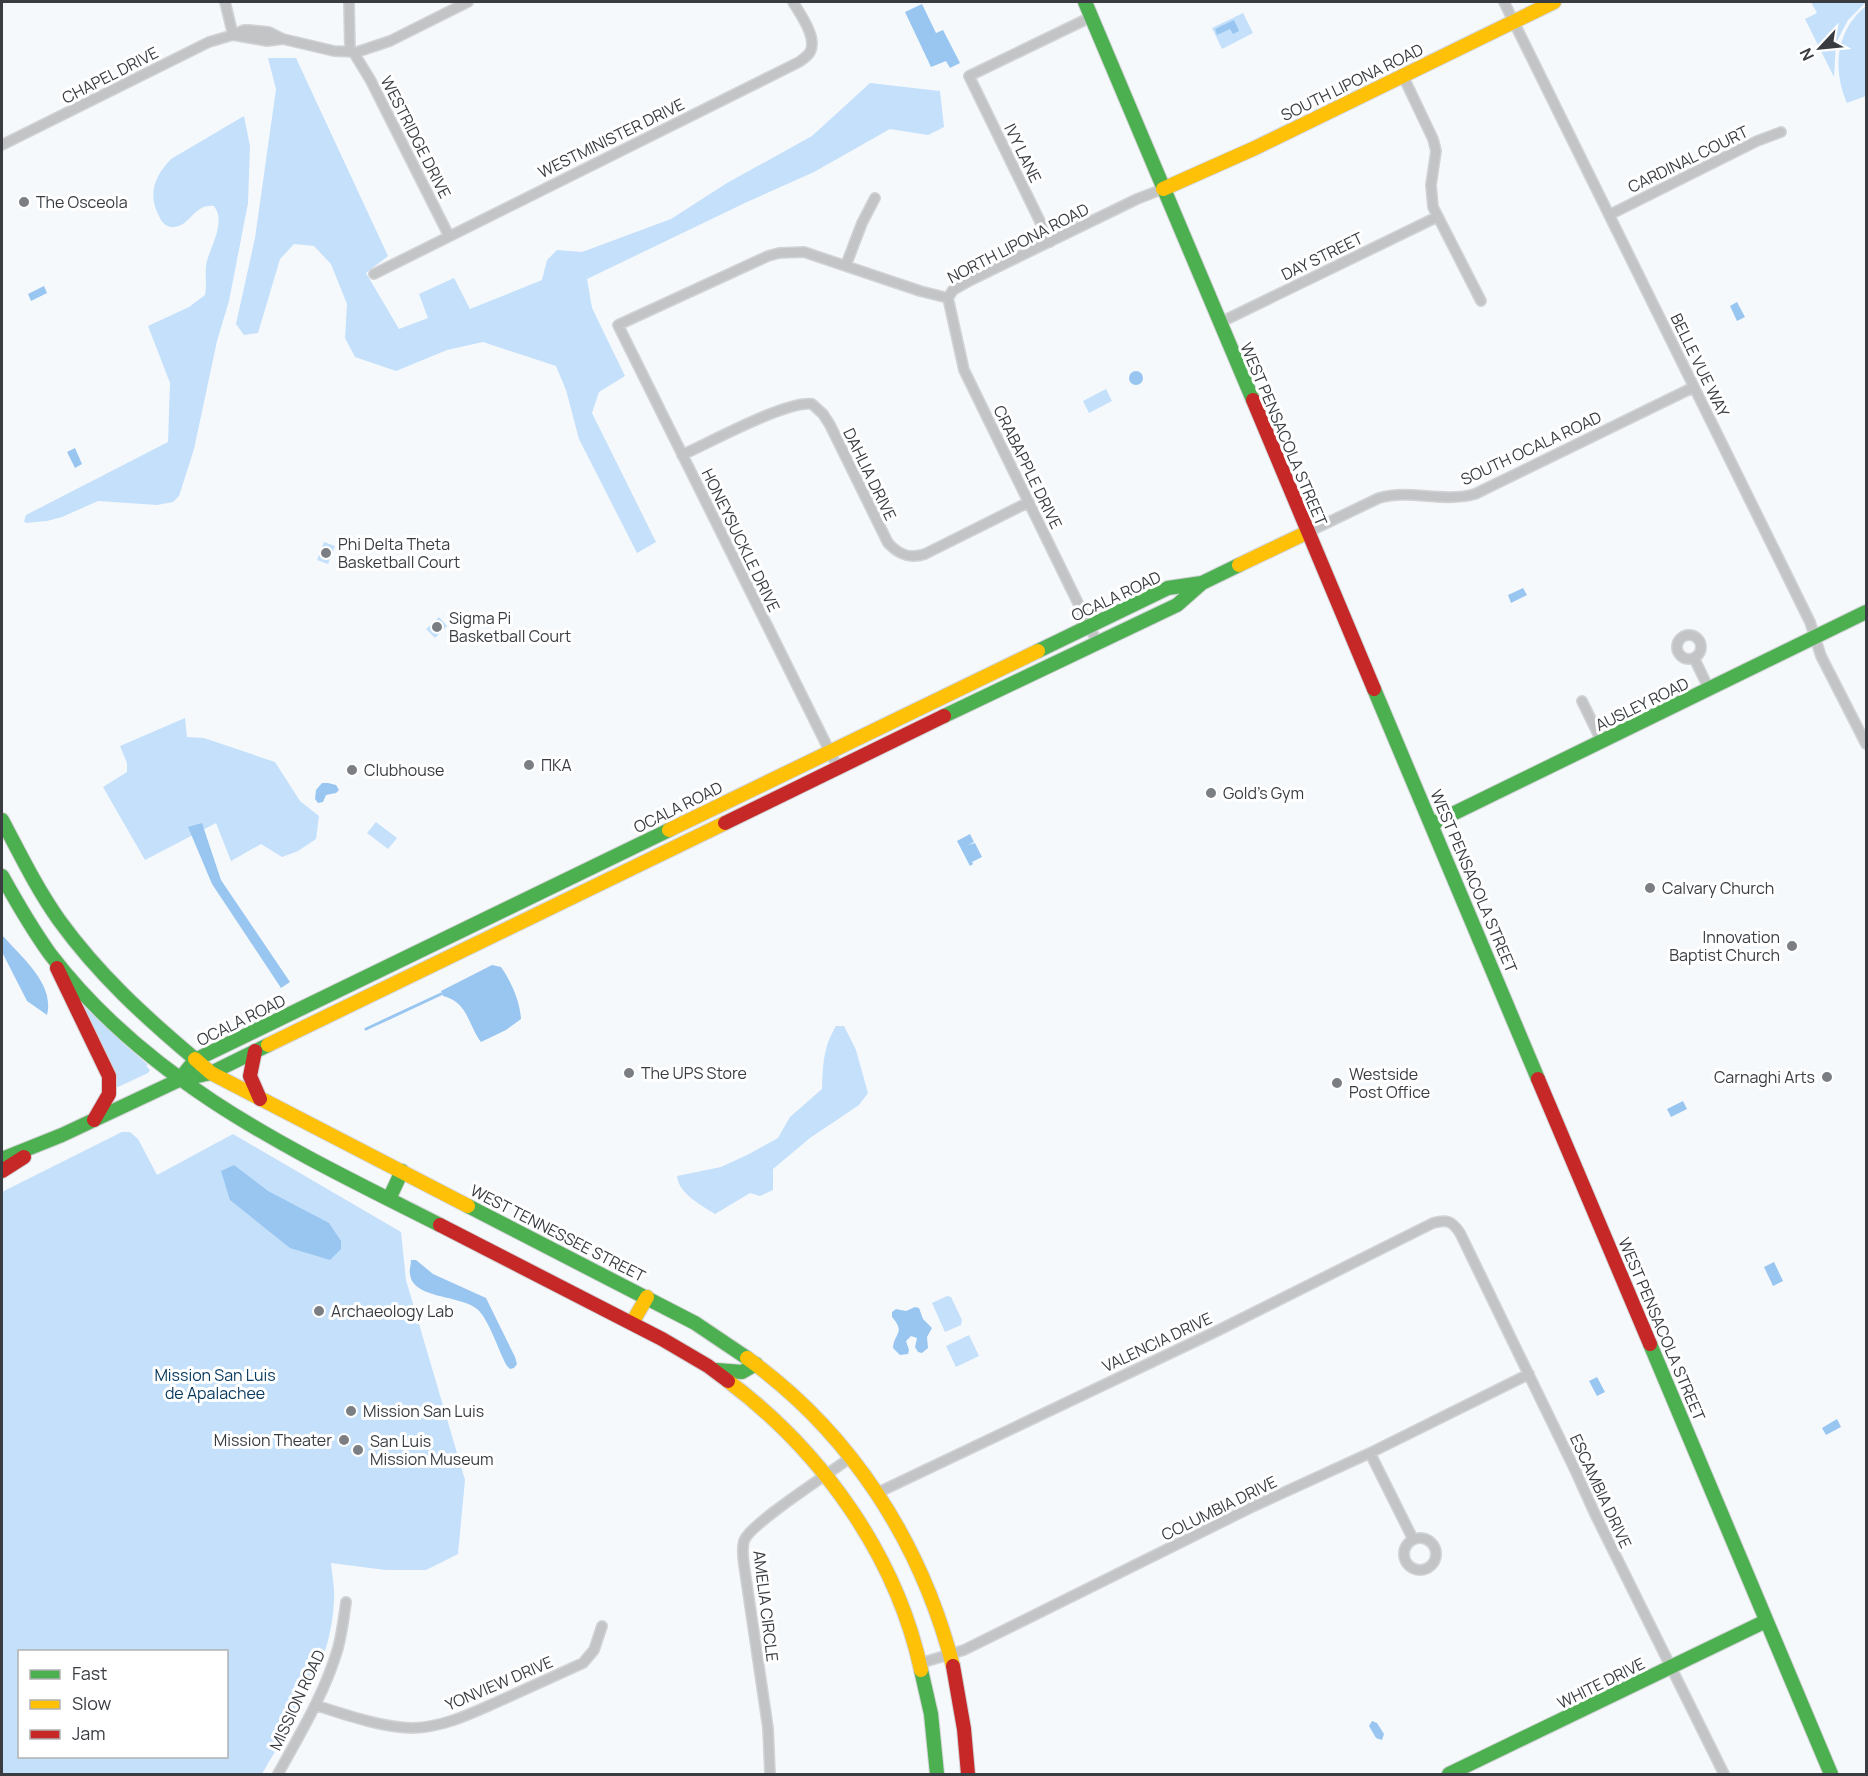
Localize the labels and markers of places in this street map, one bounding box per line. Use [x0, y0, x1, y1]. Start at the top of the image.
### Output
place label: The Osceola [36, 191, 128, 213]
marker: The Osceola [17, 195, 31, 209]
place label: Phi Delta Theta Basketball Court [338, 533, 460, 573]
marker: Phi Delta Theta Basketball Court [319, 546, 333, 560]
place label: Sigma Pi Basketball Court [449, 607, 571, 647]
marker: Sigma Pi Basketball Court [430, 620, 444, 634]
place label: ΠΚΑ [541, 754, 572, 776]
marker: ΠΚΑ [522, 758, 536, 772]
place label: Clubhouse [364, 759, 444, 781]
marker: Clubhouse [345, 763, 359, 777]
place label: Gold's Gym [1223, 782, 1304, 804]
marker: Gold's Gym [1204, 786, 1218, 800]
place label: Calvary Church [1662, 877, 1774, 899]
marker: Calvary Church [1643, 881, 1657, 895]
place label: Innovation Baptist Church [1669, 926, 1780, 966]
marker: Innovation Baptist Church [1785, 939, 1799, 953]
place label: The UPS Store [641, 1062, 747, 1084]
place label: Westside Post Office [1349, 1063, 1430, 1103]
marker: The UPS Store [622, 1066, 636, 1080]
place label: Carnaghi Arts [1714, 1066, 1815, 1088]
marker: Carnaghi Arts [1820, 1070, 1834, 1084]
marker: Westside Post Office [1330, 1076, 1344, 1090]
place label: Archaeology Lab [331, 1300, 454, 1322]
marker: Archaeology Lab [312, 1304, 326, 1318]
place label: Mission San Luis [363, 1400, 484, 1422]
marker: Mission San Luis [344, 1404, 358, 1418]
place label: Mission Theater [214, 1429, 332, 1451]
place label: San Luis Mission Museum [370, 1430, 494, 1470]
marker: Mission Theater [337, 1433, 351, 1447]
marker: San Luis Mission Museum [351, 1443, 365, 1457]

